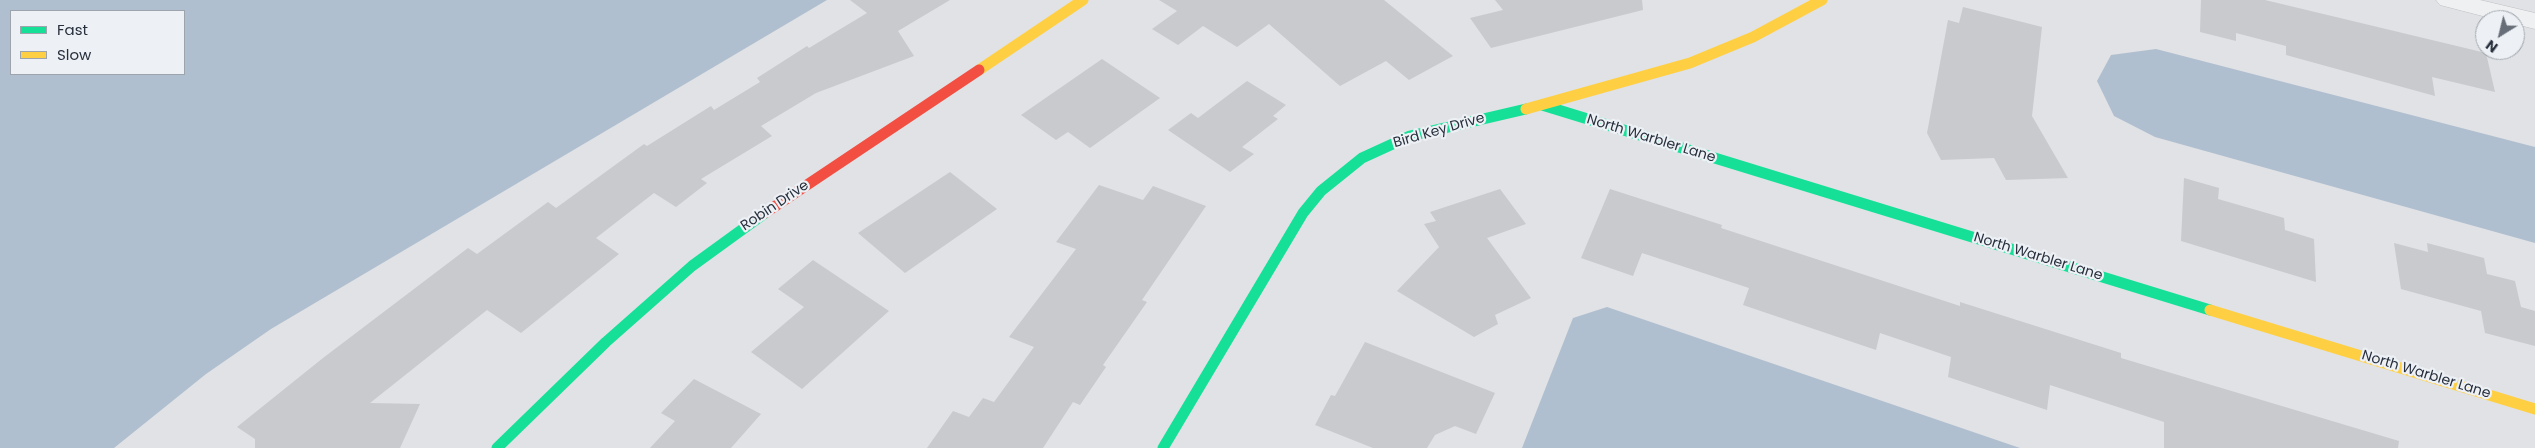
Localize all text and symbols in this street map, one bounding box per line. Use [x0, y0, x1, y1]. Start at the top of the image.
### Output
legend [10, 10, 185, 75]
north arrow [2475, 10, 2525, 60]
text: Fast [57, 19, 88, 40]
text: N [2482, 35, 2502, 58]
text: Slow [57, 44, 91, 65]
street label: Bird Key Drive [1391, 110, 1487, 152]
street label: North Warbler Lane [1585, 111, 1717, 167]
street label: Robin Drive [738, 177, 812, 235]
street label: North Warbler Lane [1972, 229, 2104, 285]
street label: North Warbler Lane [2360, 347, 2492, 403]

